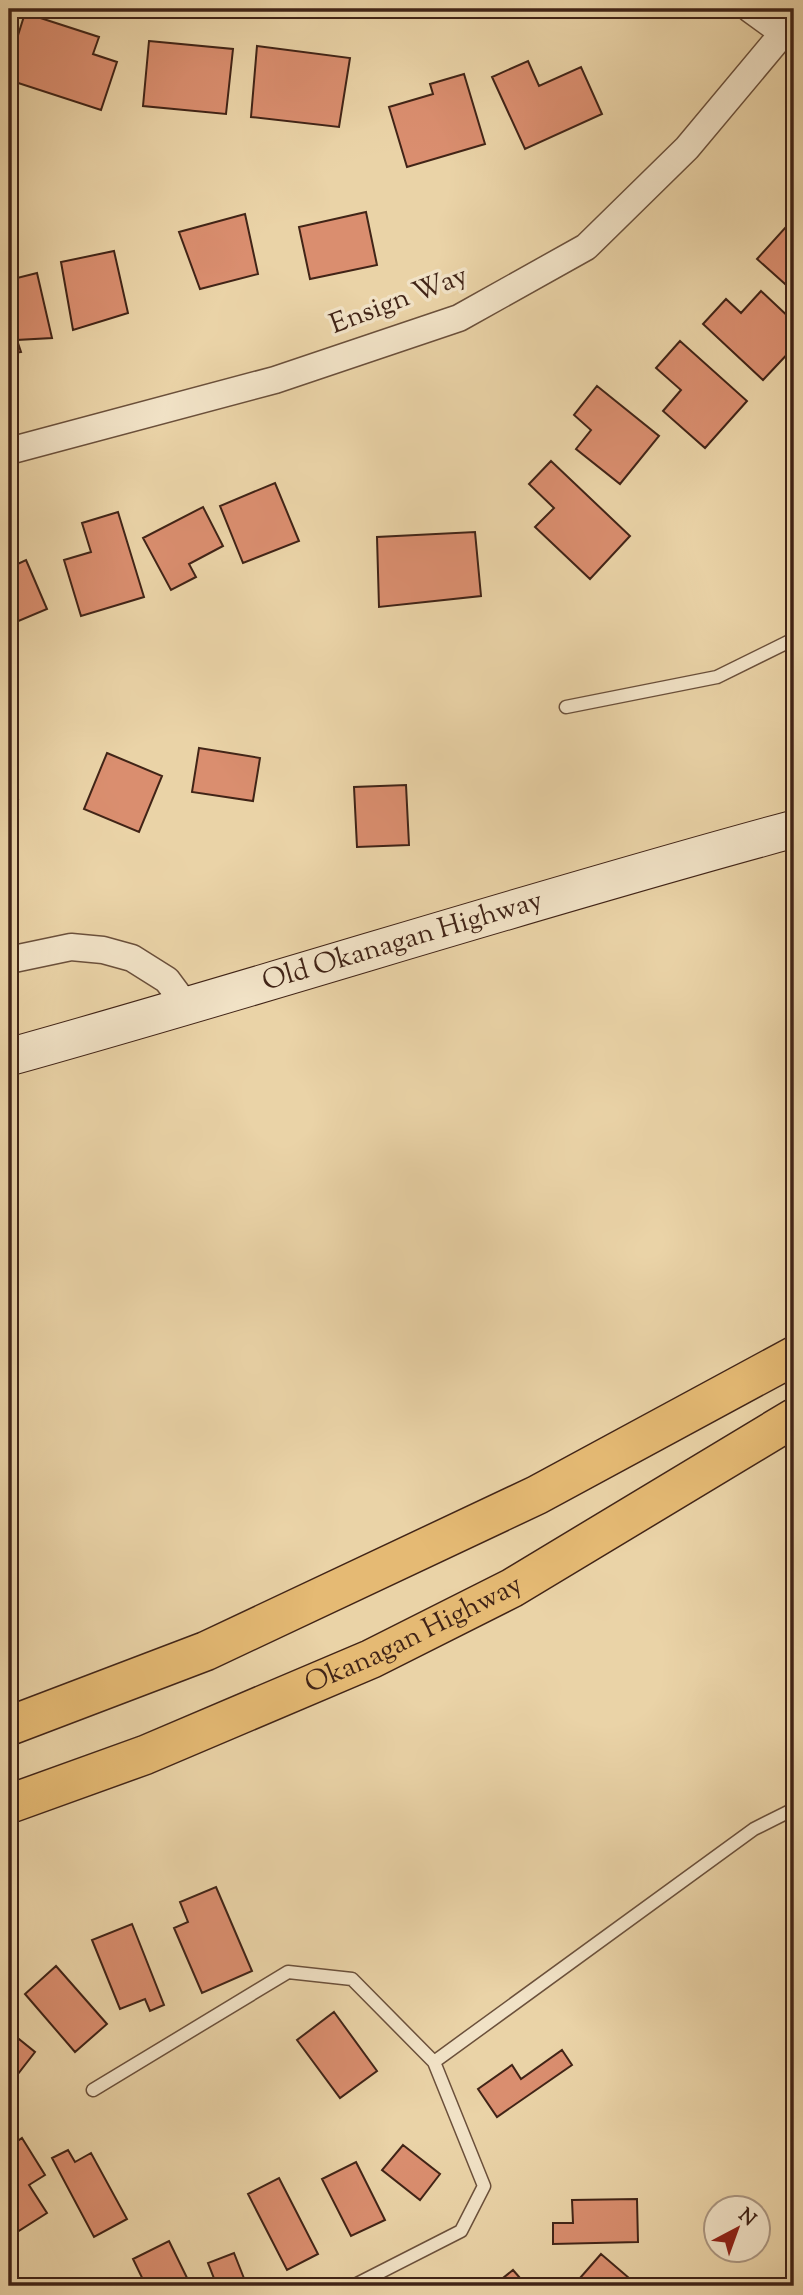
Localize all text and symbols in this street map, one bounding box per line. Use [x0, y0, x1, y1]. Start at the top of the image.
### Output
street label: Ensign Way [324, 256, 474, 346]
street label: Old Okanagan Highway [257, 881, 548, 1003]
street label: Okanagan Highway [299, 1566, 531, 1705]
north arrow [702, 2194, 772, 2264]
text: N [732, 2203, 761, 2233]

